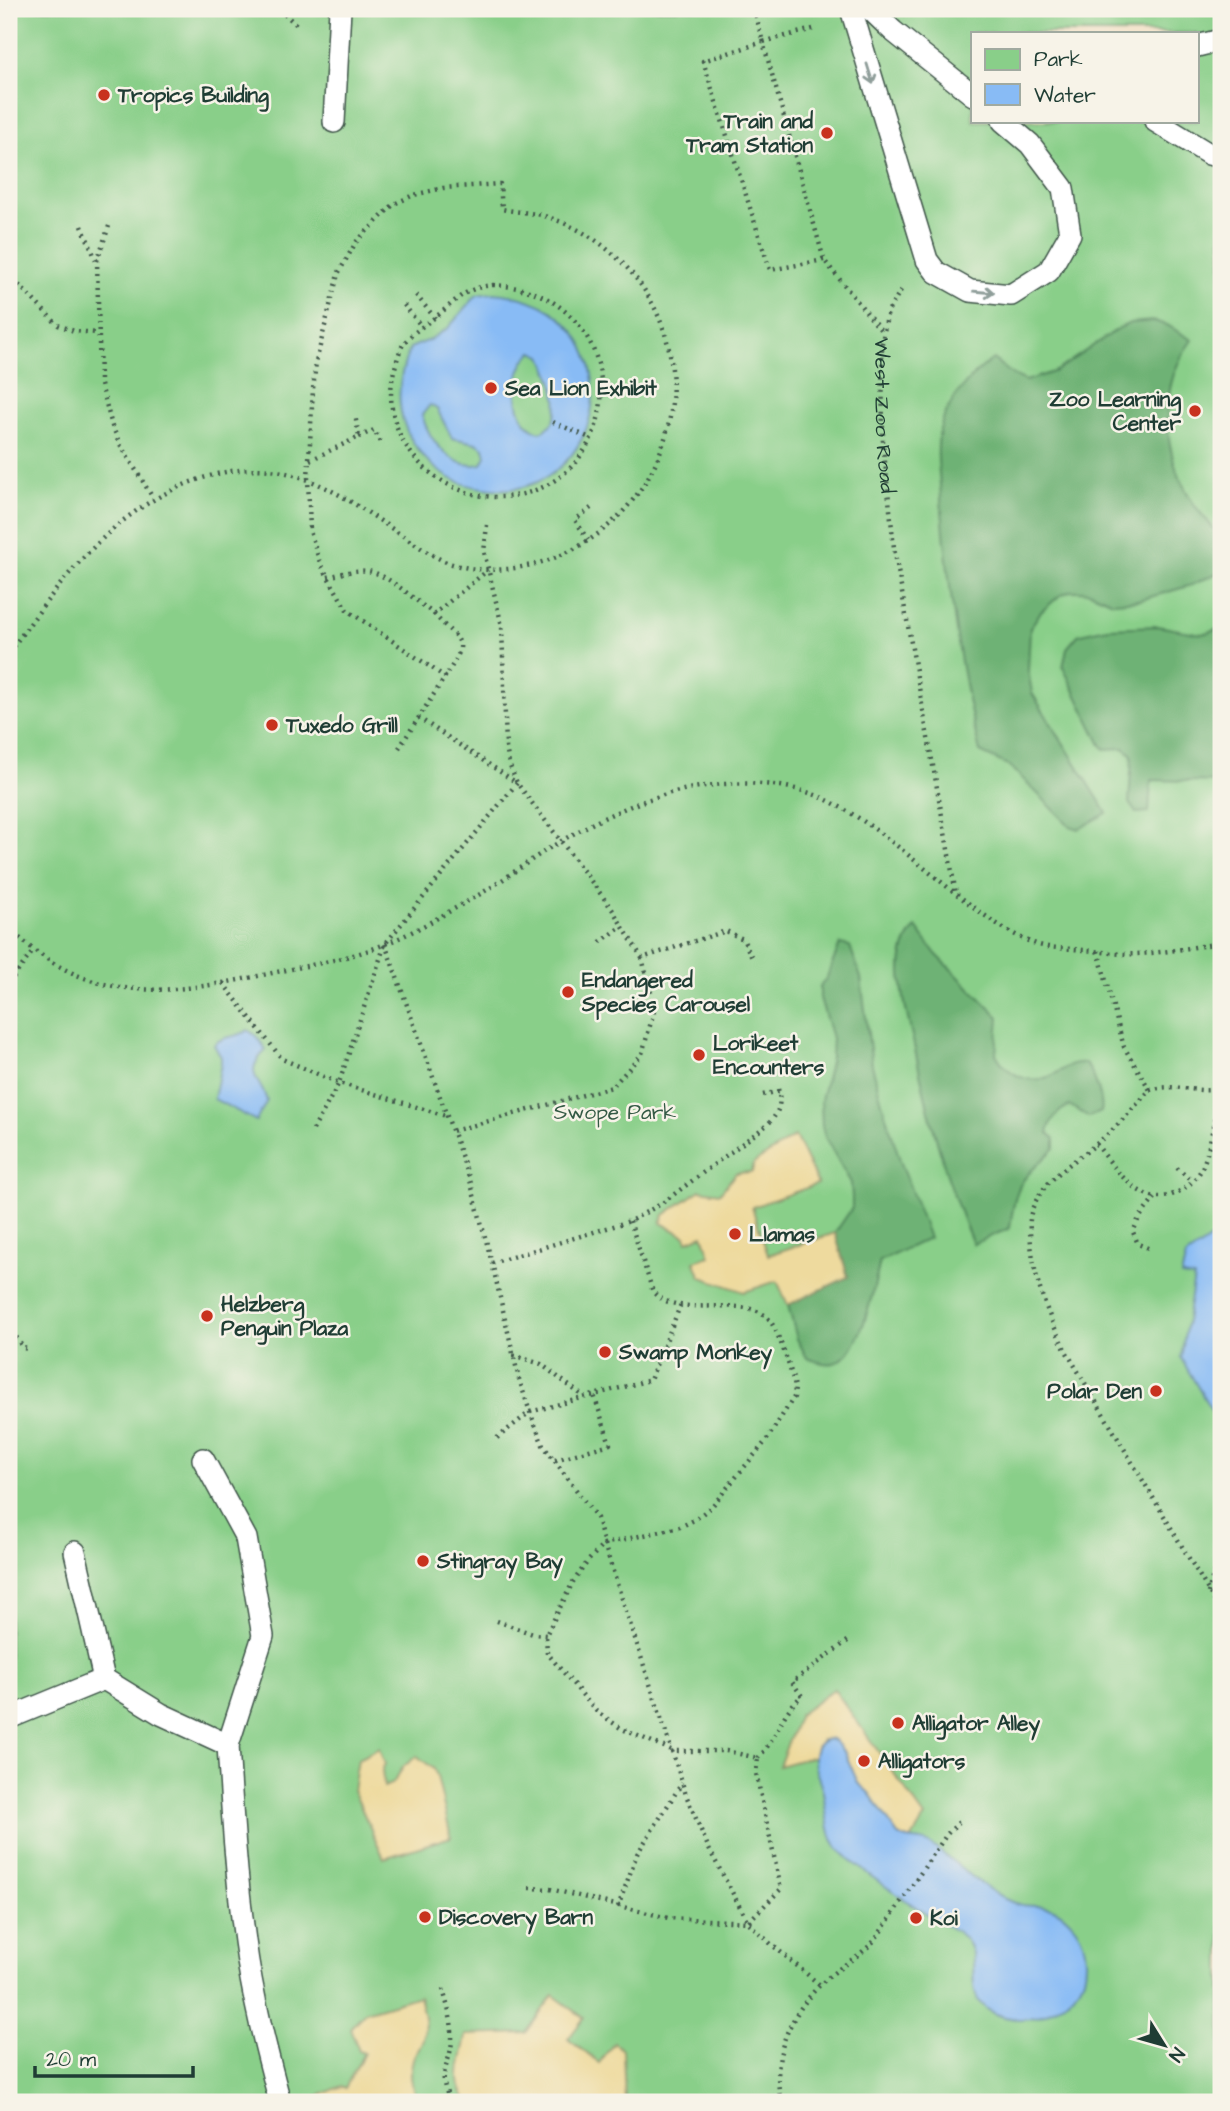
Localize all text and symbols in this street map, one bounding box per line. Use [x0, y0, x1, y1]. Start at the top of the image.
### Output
legend [971, 32, 1198, 122]
text: Park [1034, 45, 1083, 74]
one-way arrow [865, 63, 878, 85]
place label: Tropics Building [117, 81, 269, 112]
text: Water [1034, 81, 1096, 110]
marker: Tropics Building [96, 87, 112, 103]
place label: Train and Tram Station [685, 107, 813, 160]
marker: Train and Tram Station [819, 125, 835, 141]
one-way arrow [972, 286, 995, 299]
street label: West Zoo Road [867, 338, 902, 495]
place label: Sea Lion Exhibit [504, 374, 657, 403]
marker: Sea Lion Exhibit [483, 380, 499, 396]
place label: Zoo Learning Center [1049, 385, 1181, 438]
marker: Zoo Learning Center [1187, 403, 1203, 419]
place label: Tuxedo Grill [285, 711, 399, 740]
marker: Tuxedo Grill [264, 717, 280, 733]
place label: Endangered Species Carousel [581, 966, 751, 1020]
marker: Endangered Species Carousel [560, 984, 576, 1000]
place label: Lorikeet Encounters [713, 1029, 825, 1082]
marker: Lorikeet Encounters [691, 1047, 707, 1063]
park label: Swope Park [554, 1098, 676, 1128]
place label: Llamas [749, 1220, 816, 1249]
marker: Llamas [727, 1226, 743, 1242]
place label: Helzberg Penguin Plaza [221, 1290, 349, 1345]
marker: Helzberg Penguin Plaza [199, 1308, 215, 1324]
place label: Swamp Monkey [618, 1338, 773, 1370]
marker: Swamp Monkey [597, 1344, 613, 1360]
place label: Polar Den [1047, 1377, 1142, 1406]
marker: Polar Den [1148, 1383, 1164, 1399]
place label: Stingray Bay [436, 1547, 563, 1579]
marker: Stingray Bay [415, 1553, 431, 1569]
place label: Alligator Alley [912, 1709, 1040, 1741]
marker: Alligator Alley [890, 1715, 906, 1731]
place label: Alligators [878, 1747, 966, 1778]
marker: Alligators [856, 1753, 872, 1769]
place label: Discovery Barn [439, 1903, 593, 1935]
place label: Koi [930, 1904, 959, 1933]
marker: Discovery Barn [417, 1909, 433, 1925]
marker: Koi [908, 1910, 924, 1926]
north arrow [1128, 2010, 1198, 2080]
scale bar [35, 2034, 192, 2078]
text: N [1162, 2041, 1191, 2067]
text: 20 m [46, 2045, 97, 2074]

